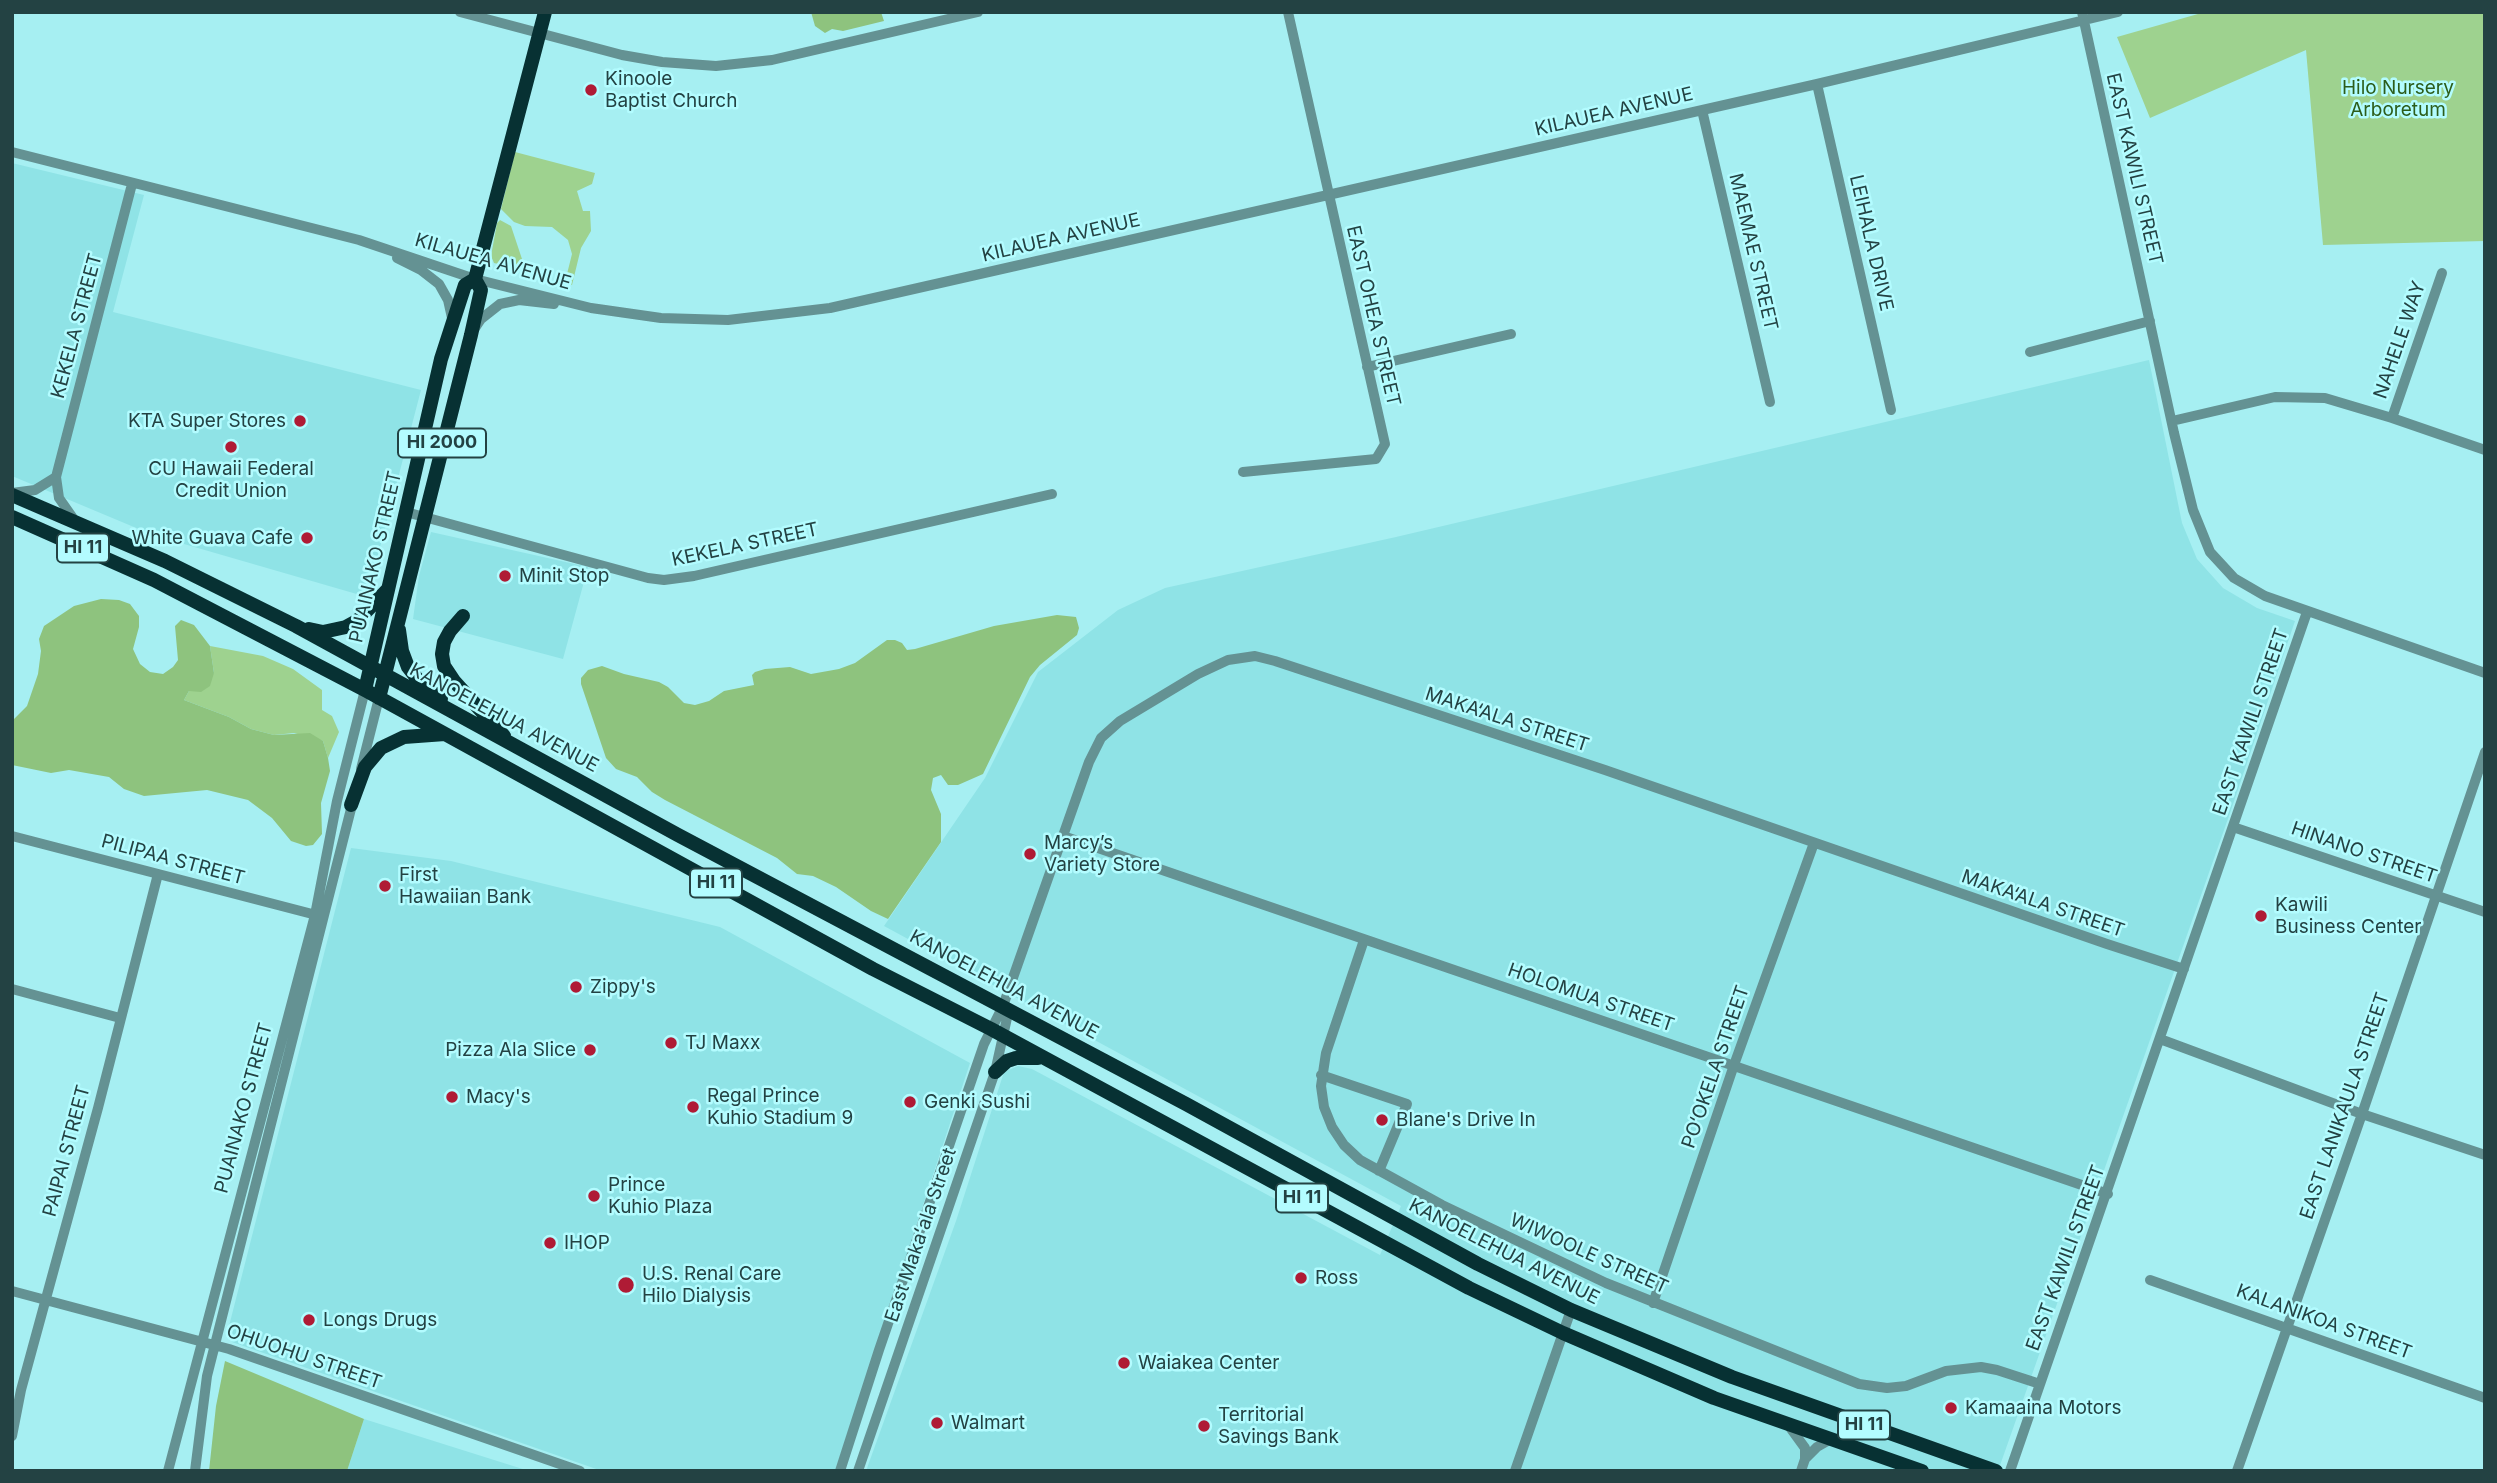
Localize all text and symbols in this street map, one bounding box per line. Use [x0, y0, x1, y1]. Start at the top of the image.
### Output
place label: Kinoole Baptist Church [605, 68, 737, 112]
street label: EAST KAWILI STREET [2101, 71, 2167, 267]
park label: Hilo Nursery Arboretum [2342, 77, 2454, 121]
marker: Kinoole Baptist Church [583, 82, 599, 98]
street label: KILAUEA AVENUE [1533, 83, 1695, 141]
street label: MAEMAE STREET [1724, 171, 1782, 333]
street label: LEIHALA DRIVE [1844, 173, 1898, 313]
street label: KILAUEA AVENUE [980, 209, 1142, 267]
street label: EAST OHEA STREET [1341, 223, 1405, 409]
street label: KILAUEA AVENUE [412, 229, 574, 295]
street label: KEKELA STREET [47, 251, 107, 401]
street label: NAHELE WAY [2369, 278, 2431, 402]
place label: KTA Super Stores [128, 410, 286, 432]
marker: KTA Super Stores [292, 413, 308, 429]
road number: HI 2000 [398, 428, 486, 458]
marker: CU Hawaii Federal Credit Union [223, 439, 239, 455]
place label: CU Hawaii Federal Credit Union [148, 458, 314, 502]
street label: PUAINAKO STREET [345, 469, 407, 645]
street label: KEKELA STREET [670, 518, 820, 572]
place label: White Guava Cafe [131, 527, 293, 549]
marker: White Guava Cafe [299, 530, 315, 546]
road number: HI 11 [57, 534, 109, 562]
place label: Minit Stop [519, 565, 609, 587]
marker: Minit Stop [497, 568, 513, 584]
street label: EAST KAWILI STREET [2208, 626, 2294, 818]
street label: KANOELEHUA AVENUE [406, 658, 602, 778]
street label: MAKA‘ALA STREET [1422, 683, 1592, 757]
street label: HINANO STREET [2288, 817, 2440, 889]
street label: PILIPAA STREET [99, 830, 247, 890]
place label: Marcy’s Variety Store [1044, 832, 1160, 876]
marker: Marcy’s Variety Store [1022, 846, 1038, 862]
place label: First Hawaiian Bank [399, 864, 531, 908]
street label: MAKA‘ALA STREET [1958, 865, 2128, 943]
road number: HI 11 [690, 868, 742, 898]
marker: First Hawaiian Bank [377, 878, 393, 894]
place label: Kawili Business Center [2275, 894, 2421, 938]
marker: Kawili Business Center [2253, 908, 2269, 924]
street label: KANOELEHUA AVENUE [906, 925, 1102, 1045]
street label: HOLOMUA STREET [1505, 959, 1677, 1037]
place label: Zippy's [590, 976, 656, 998]
marker: Zippy's [568, 979, 584, 995]
street label: PO‘OKELA STREET [1677, 983, 1755, 1151]
street label: EAST LANIKAULA STREET [2295, 990, 2395, 1222]
street label: PUAINAKO STREET [210, 1020, 278, 1196]
place label: TJ Maxx [685, 1032, 760, 1054]
marker: TJ Maxx [663, 1035, 679, 1051]
place label: Pizza Ala Slice [445, 1039, 576, 1061]
marker: Pizza Ala Slice [582, 1042, 598, 1058]
street label: PAIPAI STREET [39, 1083, 95, 1219]
place label: Regal Prince Kuhio Stadium 9 [707, 1085, 853, 1129]
place label: Macy's [466, 1086, 531, 1108]
marker: Macy's [444, 1089, 460, 1105]
place label: Genki Sushi [924, 1091, 1030, 1113]
marker: Genki Sushi [902, 1094, 918, 1110]
marker: Regal Prince Kuhio Stadium 9 [685, 1099, 701, 1115]
place label: Blane's Drive In [1396, 1109, 1536, 1131]
marker: Blane's Drive In [1374, 1112, 1390, 1128]
street label: East Makaʻala Street [880, 1145, 962, 1325]
street label: EAST KAWILI STREET [2022, 1162, 2110, 1354]
place label: Prince Kuhio Plaza [608, 1174, 712, 1218]
road number: HI 11 [1276, 1184, 1328, 1212]
marker: Prince Kuhio Plaza [586, 1188, 602, 1204]
street label: KANOELEHUA AVENUE [1405, 1194, 1603, 1310]
street label: WIWOOLE STREET [1506, 1209, 1672, 1299]
place label: IHOP [564, 1232, 610, 1254]
marker: IHOP [542, 1235, 558, 1251]
place label: U.S. Renal Care Hilo Dialysis [642, 1263, 781, 1307]
place label: Ross [1315, 1267, 1358, 1289]
marker: Ross [1293, 1270, 1309, 1286]
marker: U.S. Renal Care Hilo Dialysis [616, 1275, 636, 1295]
street label: KALANIKOA STREET [2233, 1280, 2415, 1364]
place label: Longs Drugs [323, 1309, 437, 1331]
marker: Longs Drugs [301, 1312, 317, 1328]
street label: OHUOHU STREET [223, 1320, 385, 1394]
place label: Waiakea Center [1138, 1352, 1279, 1374]
marker: Waiakea Center [1116, 1355, 1132, 1371]
place label: Kamaaina Motors [1965, 1397, 2121, 1419]
marker: Kamaaina Motors [1943, 1400, 1959, 1416]
place label: Territorial Savings Bank [1218, 1404, 1339, 1448]
road number: HI 11 [1838, 1410, 1890, 1440]
place label: Walmart [951, 1412, 1025, 1434]
marker: Walmart [929, 1415, 945, 1431]
marker: Territorial Savings Bank [1196, 1418, 1212, 1434]

